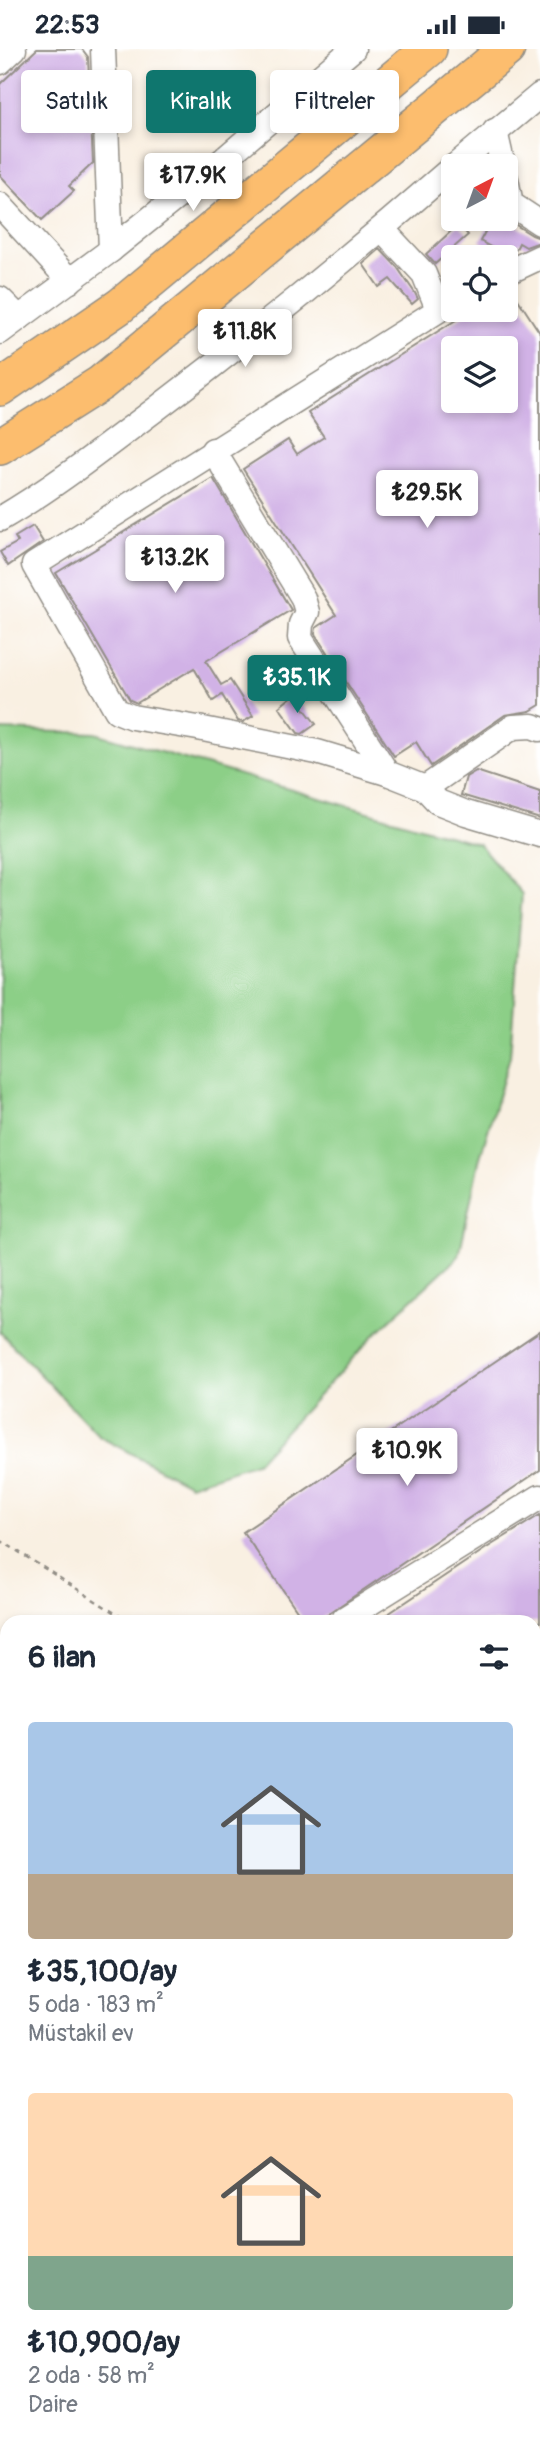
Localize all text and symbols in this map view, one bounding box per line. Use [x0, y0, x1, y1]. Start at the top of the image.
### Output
text: 22:53 [35, 9, 100, 41]
chip: Satılık [21, 70, 132, 133]
chip: Kiralık [146, 70, 256, 133]
chip: Filtreler [270, 70, 399, 133]
pin: ₺17.9K [136, 153, 250, 213]
north arrow [441, 154, 518, 231]
map controls [441, 154, 518, 413]
text: ₺17.9K [160, 161, 226, 190]
button: locate [441, 245, 518, 322]
pin: ₺11.8K [188, 309, 302, 369]
text: ₺11.8K [214, 317, 276, 346]
button: layers [441, 336, 518, 413]
pin: ₺29.5K [370, 470, 484, 530]
text: ₺29.5K [392, 478, 462, 507]
pin: ₺13.2K [118, 535, 232, 595]
text: ₺13.2K [141, 543, 209, 572]
pin: ₺35.1K [240, 655, 354, 715]
text: ₺35.1K [264, 663, 331, 692]
pin: ₺10.9K [350, 1429, 464, 1488]
text: ₺10.9K [372, 1436, 442, 1465]
icon: filters [475, 1638, 513, 1676]
text: 6 ilan [28, 1639, 96, 1676]
icon: home [208, 1767, 334, 1893]
text: ₺35,100/ay [28, 1953, 177, 1990]
text: 5 oda · 183 m² [28, 1990, 164, 2019]
text: Müstakil ev [28, 2019, 134, 2048]
icon: home [208, 2138, 334, 2264]
text: ₺10,900/ay [28, 2324, 180, 2361]
text: 2 oda · 58 m² [28, 2361, 155, 2390]
text: Daire [28, 2390, 77, 2419]

